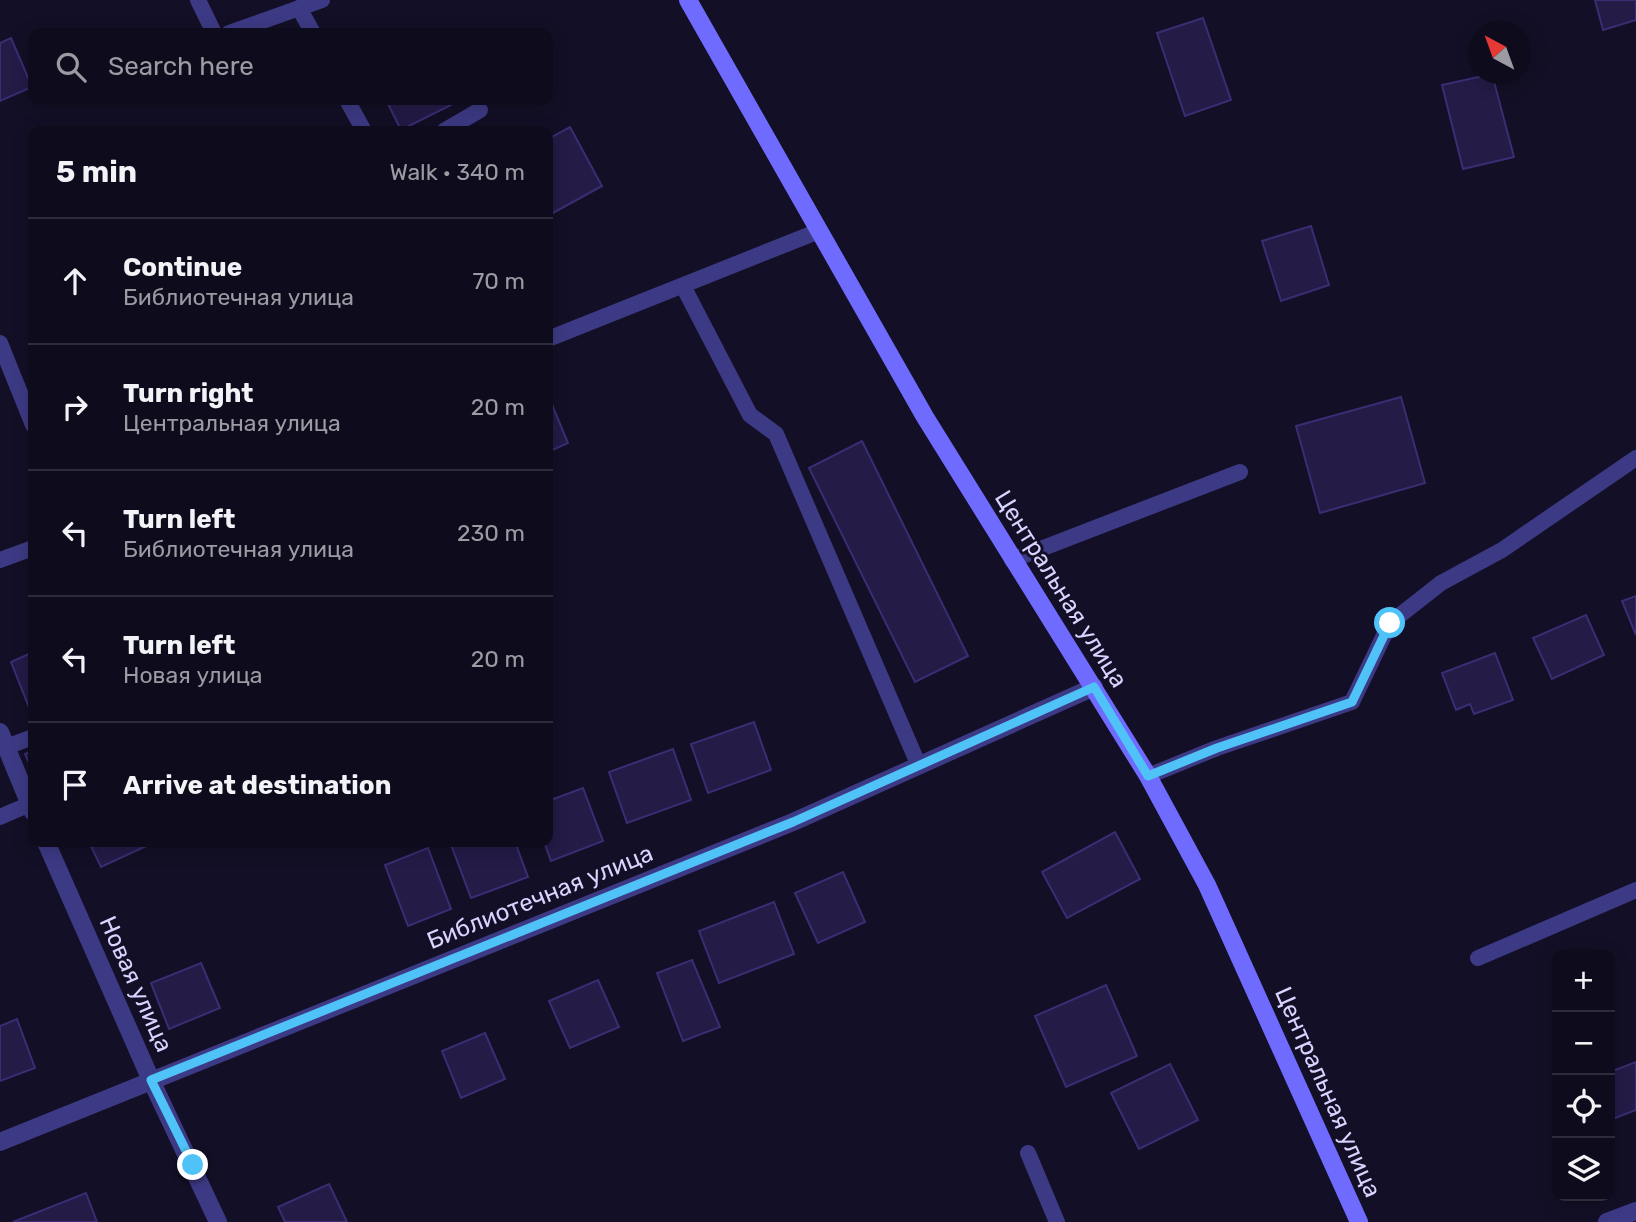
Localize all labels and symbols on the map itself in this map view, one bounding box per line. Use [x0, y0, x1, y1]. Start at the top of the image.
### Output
north arrow [1468, 21, 1531, 84]
street label: Центральная улица [989, 485, 1133, 693]
route start [1374, 607, 1405, 638]
street label: Библиотечная улица [423, 839, 657, 955]
street label: Новая улица [94, 912, 178, 1056]
street label: Центральная улица [1269, 983, 1387, 1201]
route end [177, 1149, 208, 1180]

